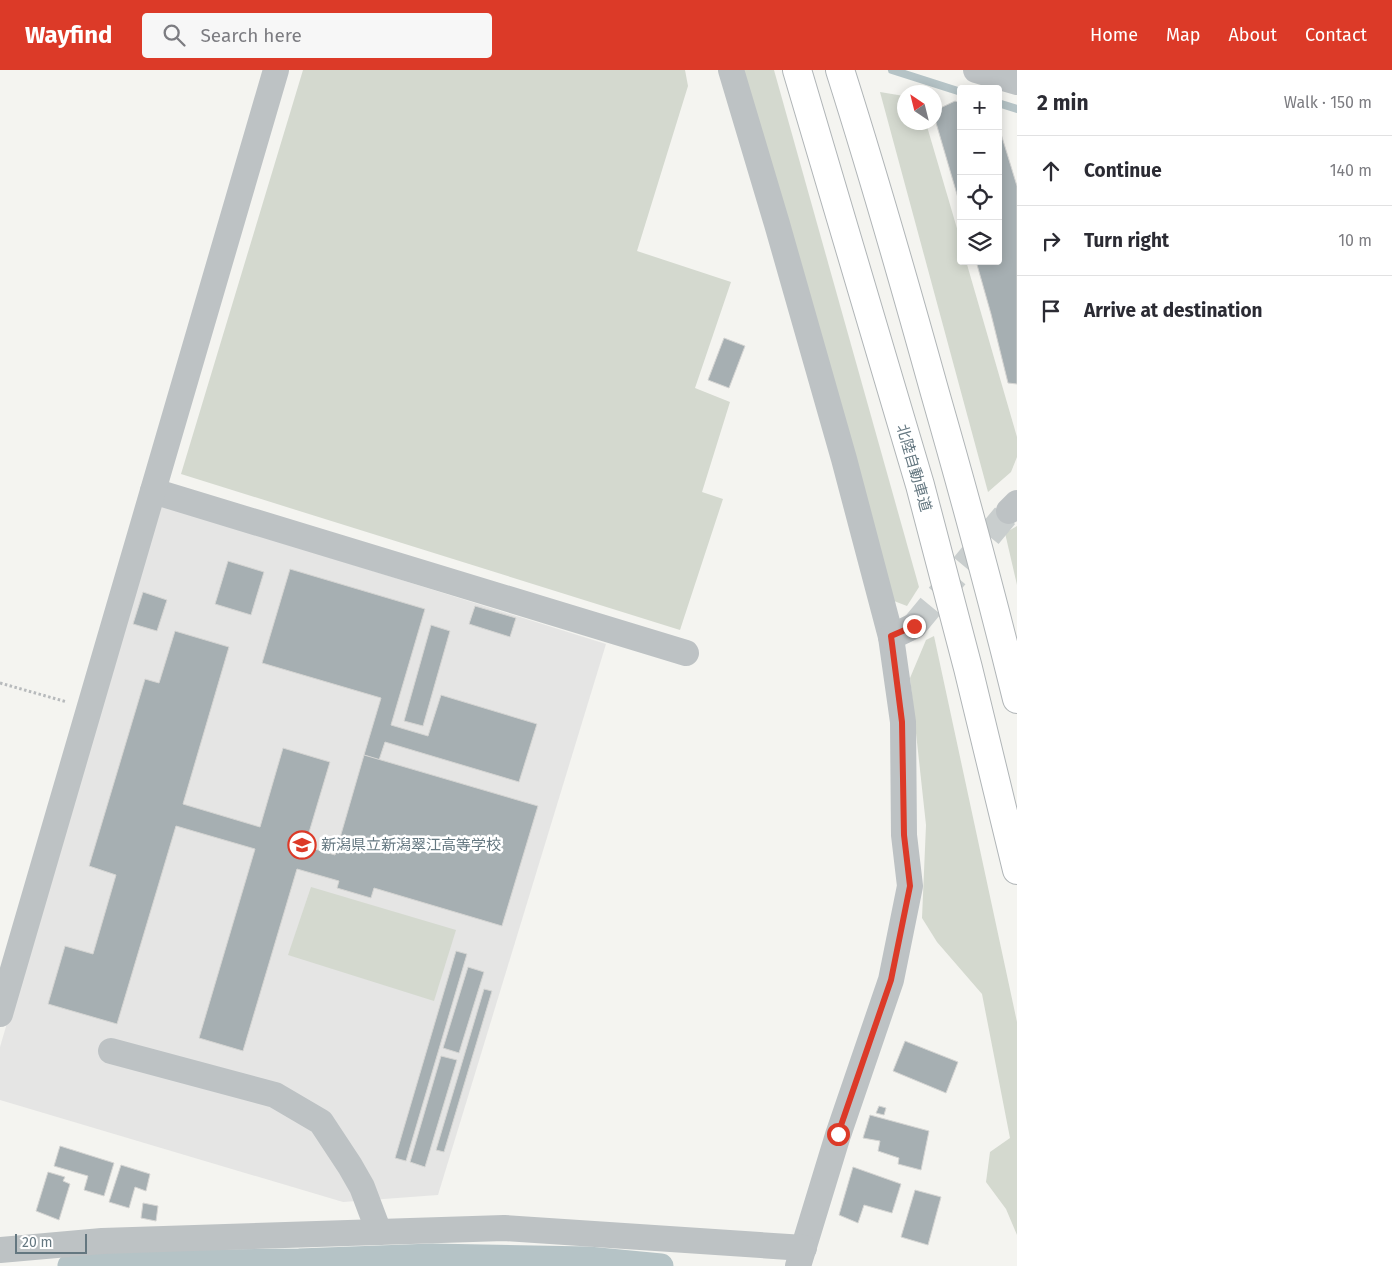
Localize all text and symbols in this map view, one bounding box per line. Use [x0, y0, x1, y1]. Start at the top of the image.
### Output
search box [142, 13, 492, 58]
text: Wayfind [25, 21, 112, 49]
icon: search [160, 21, 188, 49]
text: Search here [200, 24, 302, 47]
text: Home [1090, 24, 1138, 46]
text: Map [1166, 24, 1200, 46]
text: About [1228, 24, 1277, 46]
text: Contact [1305, 24, 1367, 46]
north arrow [897, 85, 942, 130]
map controls [957, 85, 1002, 265]
button: + [957, 85, 1002, 130]
text: 2 min [1037, 90, 1089, 116]
text: Walk · 150 m [1284, 93, 1372, 112]
button: − [957, 130, 1002, 175]
icon: ahead [1037, 157, 1065, 185]
text: Continue [1084, 159, 1162, 182]
text: 140 m [1330, 161, 1372, 180]
button: locate [957, 175, 1002, 220]
button: layers [957, 220, 1002, 265]
icon: right [1037, 227, 1065, 255]
text: Turn right [1084, 229, 1169, 252]
text: 10 m [1338, 231, 1372, 250]
icon: arrive [1037, 297, 1065, 325]
text: Arrive at destination [1084, 299, 1263, 322]
street label: 北陸自動車道 [893, 422, 935, 514]
route end [903, 615, 926, 638]
school or university icon: 新潟県立新潟翠江高等学校 [287, 830, 317, 860]
place label: 新潟県立新潟翠江高等学校 [321, 836, 501, 854]
route start [827, 1123, 850, 1146]
scale bar [15, 1231, 88, 1254]
text: 20 m [22, 1234, 52, 1251]

